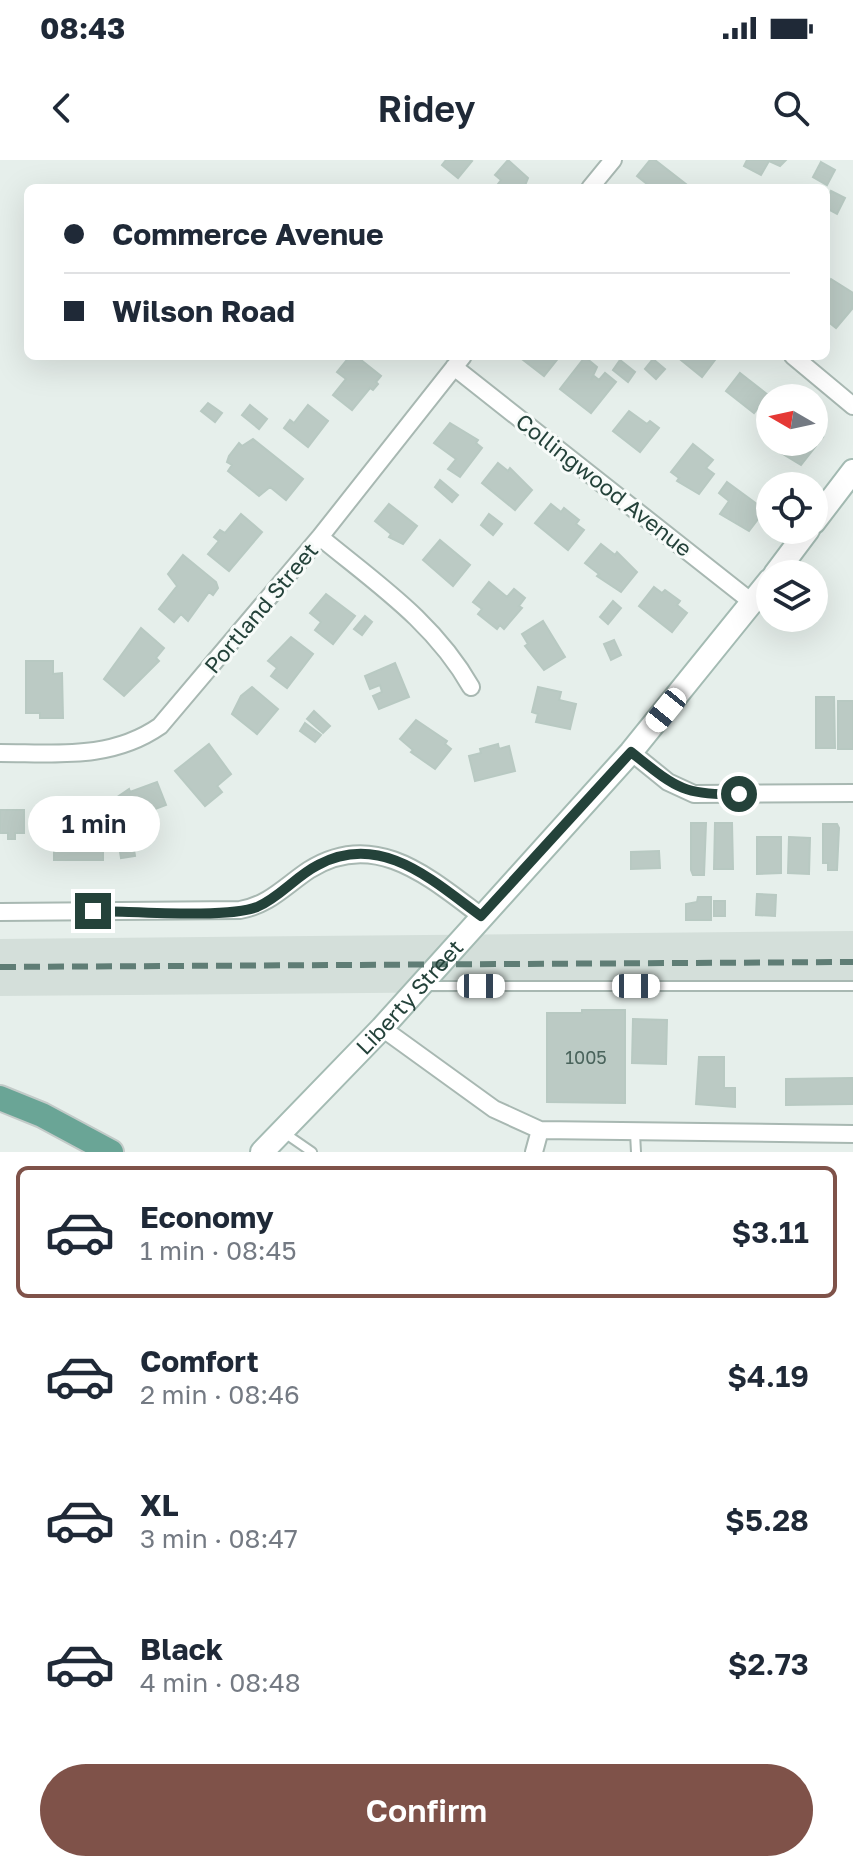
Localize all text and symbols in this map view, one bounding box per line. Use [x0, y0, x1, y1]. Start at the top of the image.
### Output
text: 08:43 [40, 10, 125, 46]
icon: back [40, 86, 84, 130]
icon: search [769, 86, 813, 130]
text: Ridey [378, 87, 475, 130]
text: Commerce Avenue [112, 216, 384, 252]
text: Wilson Road [112, 293, 295, 329]
north arrow [756, 384, 828, 456]
map controls [756, 384, 828, 632]
street label: Collingwood Avenue [511, 408, 698, 562]
button: locate [756, 472, 828, 544]
street label: Portland Street [198, 537, 323, 679]
button: layers [756, 560, 828, 632]
car [642, 684, 690, 736]
route start [721, 776, 757, 812]
callout: 1 min [27, 795, 159, 851]
text: 1 min [61, 808, 127, 839]
route end [75, 893, 111, 929]
street label: Liberty Street [350, 934, 468, 1060]
car [457, 974, 505, 998]
car [612, 974, 660, 998]
house number: 1005 [565, 1046, 607, 1068]
icon: car [44, 1196, 116, 1268]
text: Economy [140, 1199, 274, 1235]
text: $3.11 [732, 1214, 809, 1250]
text: 1 min · 08:45 [140, 1235, 297, 1266]
icon: car [44, 1340, 116, 1412]
text: Comfort [140, 1343, 259, 1379]
text: $4.19 [727, 1358, 809, 1394]
text: 2 min · 08:46 [140, 1379, 300, 1410]
icon: car [44, 1484, 116, 1556]
text: XL [140, 1487, 179, 1523]
text: $5.28 [725, 1502, 809, 1538]
text: 3 min · 08:47 [140, 1523, 298, 1554]
icon: car [44, 1628, 116, 1700]
text: Black [140, 1631, 223, 1667]
text: $2.73 [728, 1646, 809, 1682]
text: 4 min · 08:48 [140, 1667, 301, 1698]
button: Confirm [40, 1764, 813, 1856]

